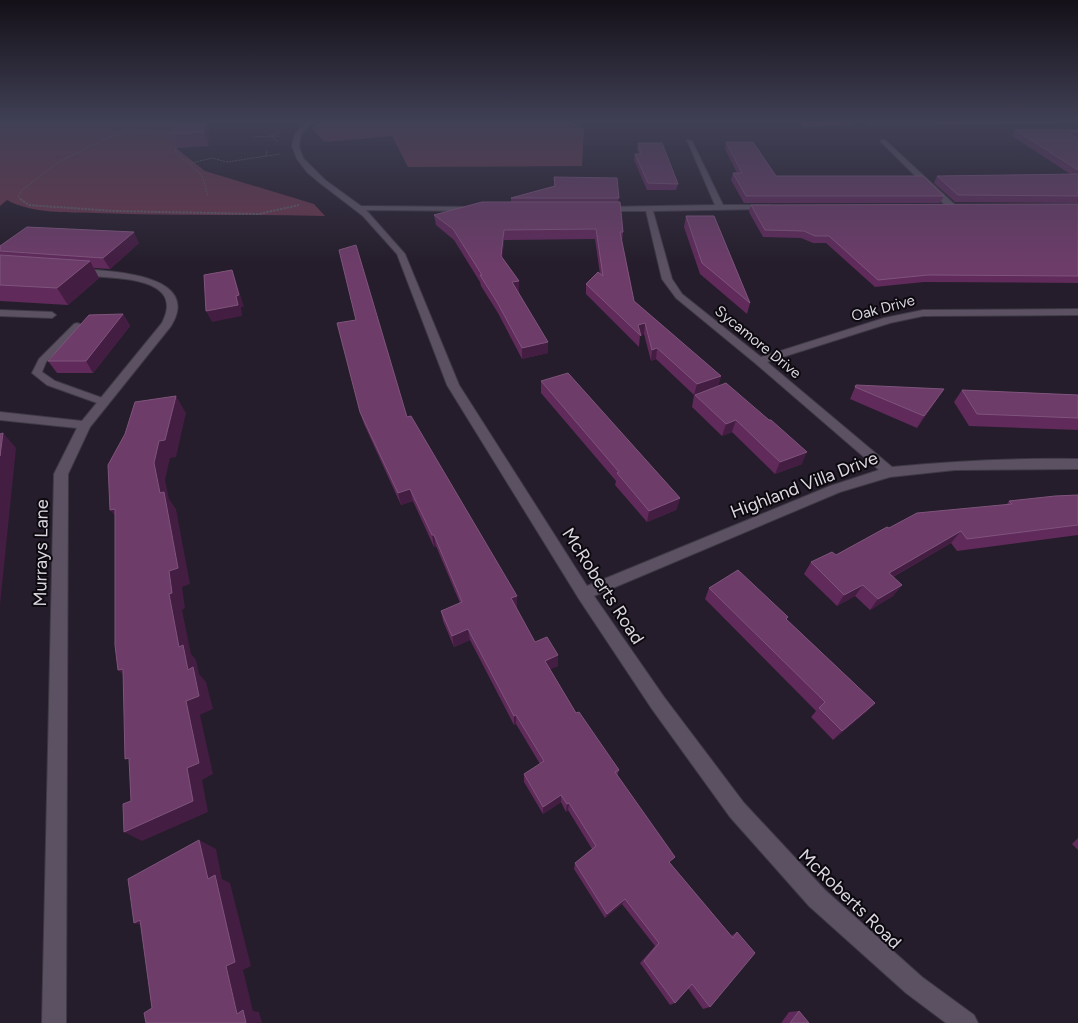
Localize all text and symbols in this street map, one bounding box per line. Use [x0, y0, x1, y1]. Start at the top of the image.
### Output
street label: Oak Drive [849, 291, 917, 325]
street label: Sycamore Drive [711, 302, 805, 382]
street label: Highland Villa Drive [727, 447, 881, 523]
street label: Murrays Lane [29, 499, 53, 607]
street label: McRoberts Road [557, 524, 649, 648]
street label: McRoberts Road [794, 844, 906, 954]

